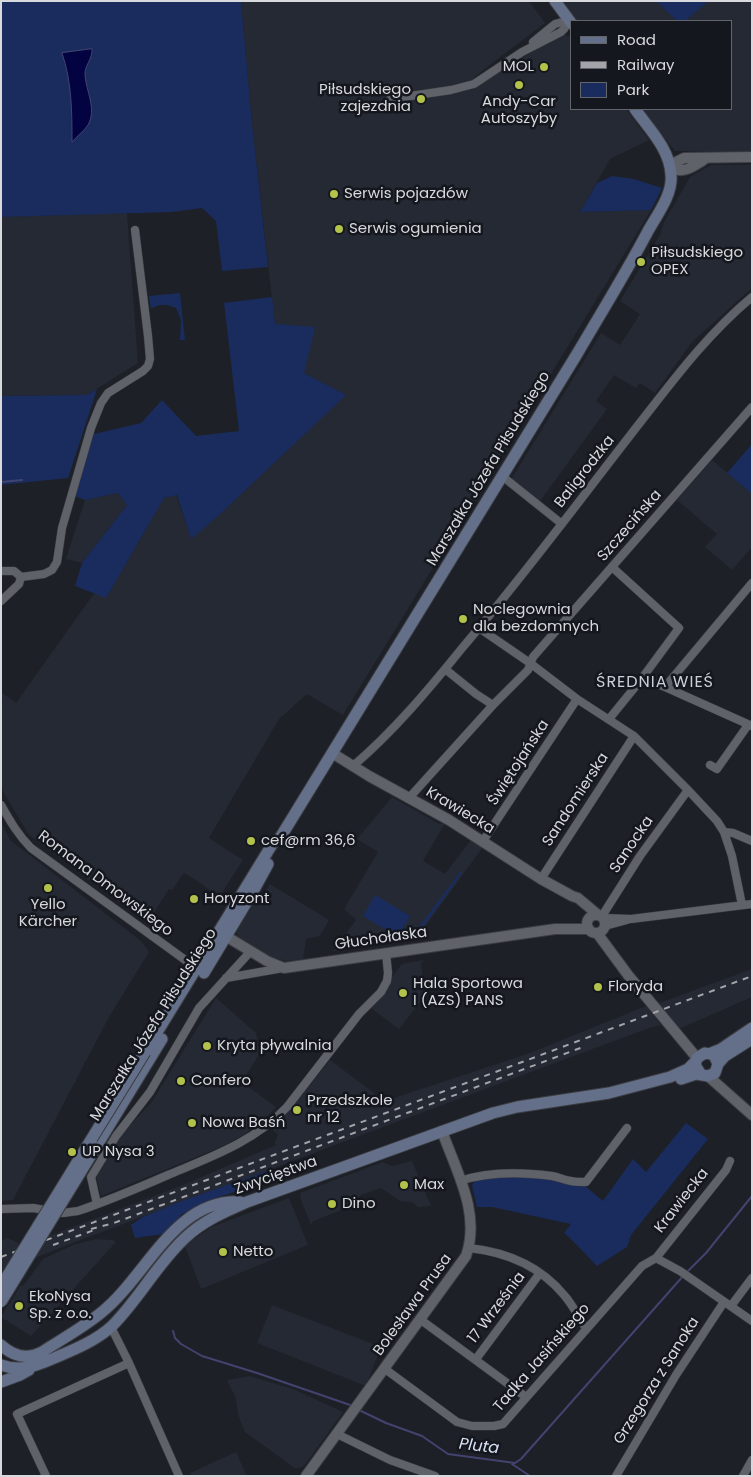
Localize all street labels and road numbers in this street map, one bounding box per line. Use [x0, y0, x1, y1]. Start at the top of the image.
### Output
street label: Marszałka Józefa Piłsudskiego [424, 368, 554, 570]
street label: Baligrodzka [551, 432, 619, 512]
street label: Szczecińska [594, 487, 666, 565]
street label: Świętojańska [485, 717, 553, 809]
street label: Sandomierska [539, 750, 613, 850]
street label: Krawiecka [422, 783, 498, 839]
street label: Sanocka [606, 813, 658, 877]
street label: Romana Dmowskiego [34, 827, 176, 941]
street label: Głuchołaska [334, 924, 428, 954]
street label: Marszałka Józefa Piłsudskiego [87, 925, 221, 1125]
street label: Zwycięstwa [232, 1153, 320, 1199]
street label: Krawiecka [651, 1165, 713, 1237]
street label: Bolesława Prusa [370, 1250, 456, 1360]
street label: 17 Września [464, 1269, 530, 1347]
street label: Tadka Jasińskiego [490, 1300, 594, 1416]
street label: Grzegorza z Sanoka [611, 1314, 703, 1448]

